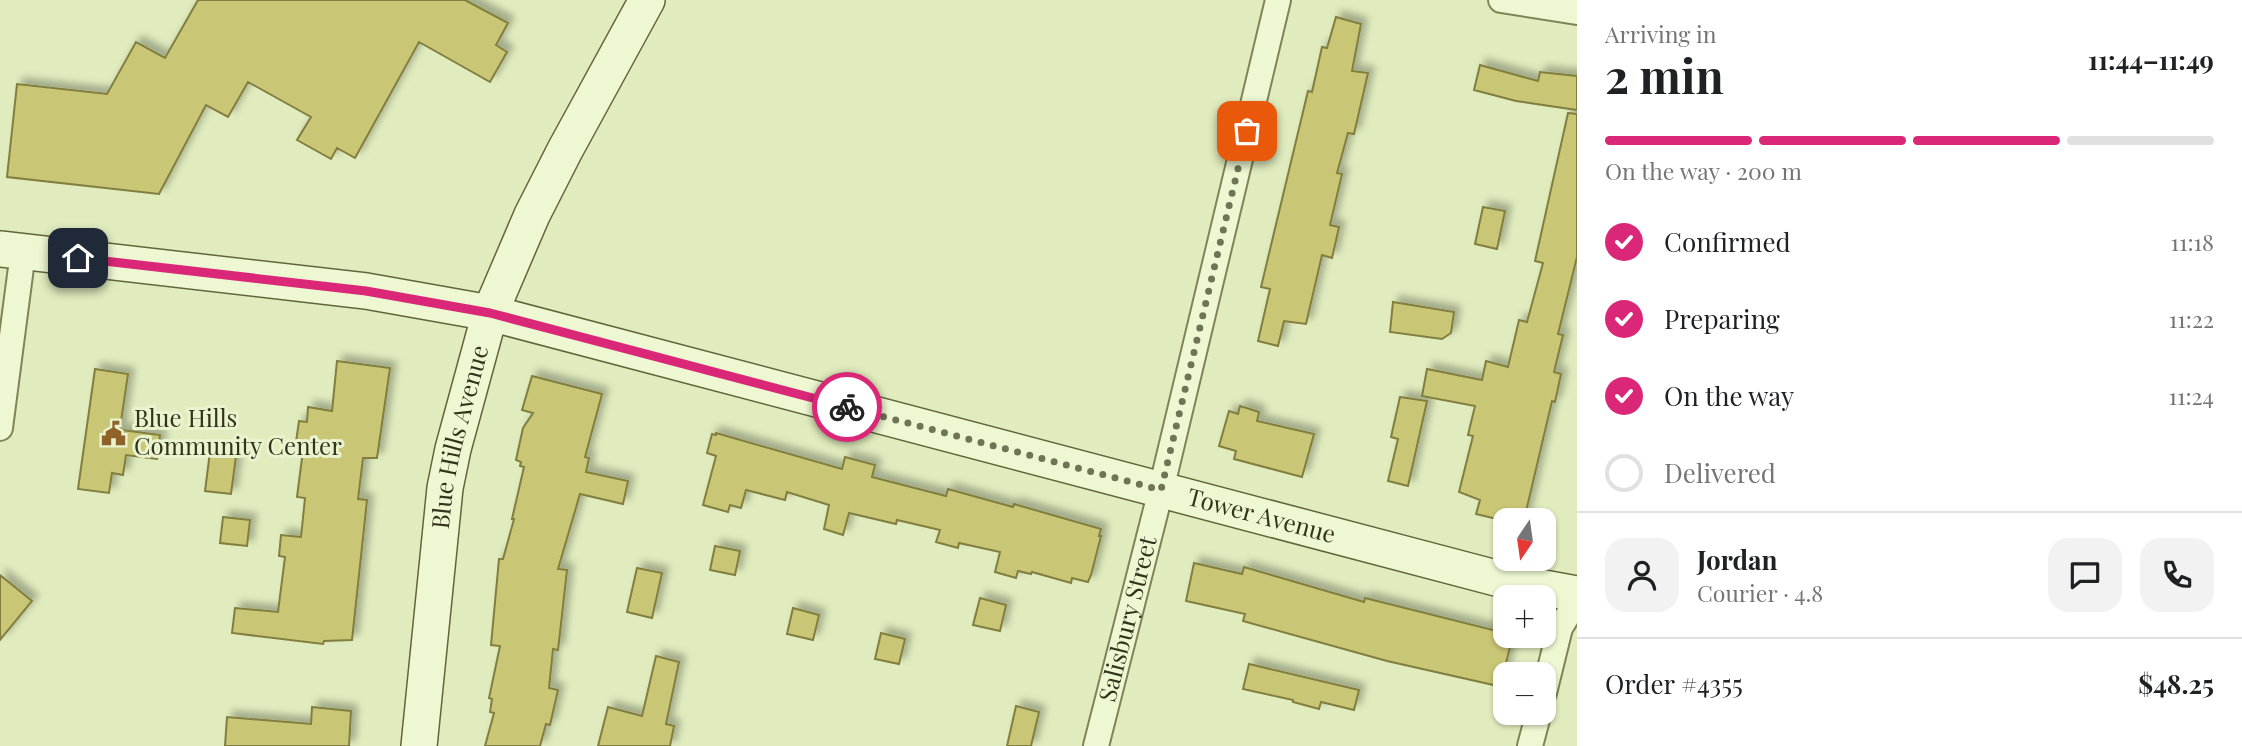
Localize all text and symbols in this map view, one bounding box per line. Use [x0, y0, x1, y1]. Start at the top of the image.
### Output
text: Arriving in [1605, 18, 1717, 49]
text: 11:44–11:49 [2088, 42, 2214, 77]
text: 2 min [1605, 44, 1724, 106]
pin [1217, 101, 1277, 161]
icon: bag [1228, 112, 1266, 150]
text: On the way · 200 m [1605, 155, 1802, 186]
icon: check [1605, 223, 1643, 261]
text: Confirmed [1664, 224, 1791, 259]
text: 11:18 [2170, 226, 2214, 257]
pin [48, 228, 108, 288]
icon: home [59, 239, 97, 277]
icon: check [1605, 300, 1643, 338]
text: Preparing [1664, 301, 1780, 336]
text: 11:22 [2169, 303, 2214, 334]
street label: Blue Hills Avenue [423, 341, 495, 530]
courier [812, 372, 882, 442]
icon: check [1605, 377, 1643, 415]
text: On the way [1664, 378, 1794, 413]
text: 11:24 [2168, 380, 2214, 411]
icon: bike [828, 388, 866, 426]
place label: Blue Hills Community Center [134, 401, 342, 461]
public building icon: Blue Hills Community Center [100, 419, 128, 447]
text: Delivered [1664, 455, 1776, 490]
street label: Tower Avenue [1184, 479, 1339, 549]
north arrow [1493, 508, 1556, 570]
map controls [1493, 508, 1556, 725]
street label: Salisbury Street [1090, 532, 1163, 705]
button: person [1605, 538, 1679, 612]
button: chat [2048, 538, 2122, 612]
button: phone [2140, 538, 2214, 612]
text: Jordan [1697, 542, 1777, 577]
text: Courier · 4.8 [1697, 577, 1823, 608]
button: + [1493, 585, 1556, 648]
button: − [1493, 662, 1556, 725]
text: Order #4355 [1605, 666, 1743, 701]
text: $48.25 [2138, 666, 2214, 701]

